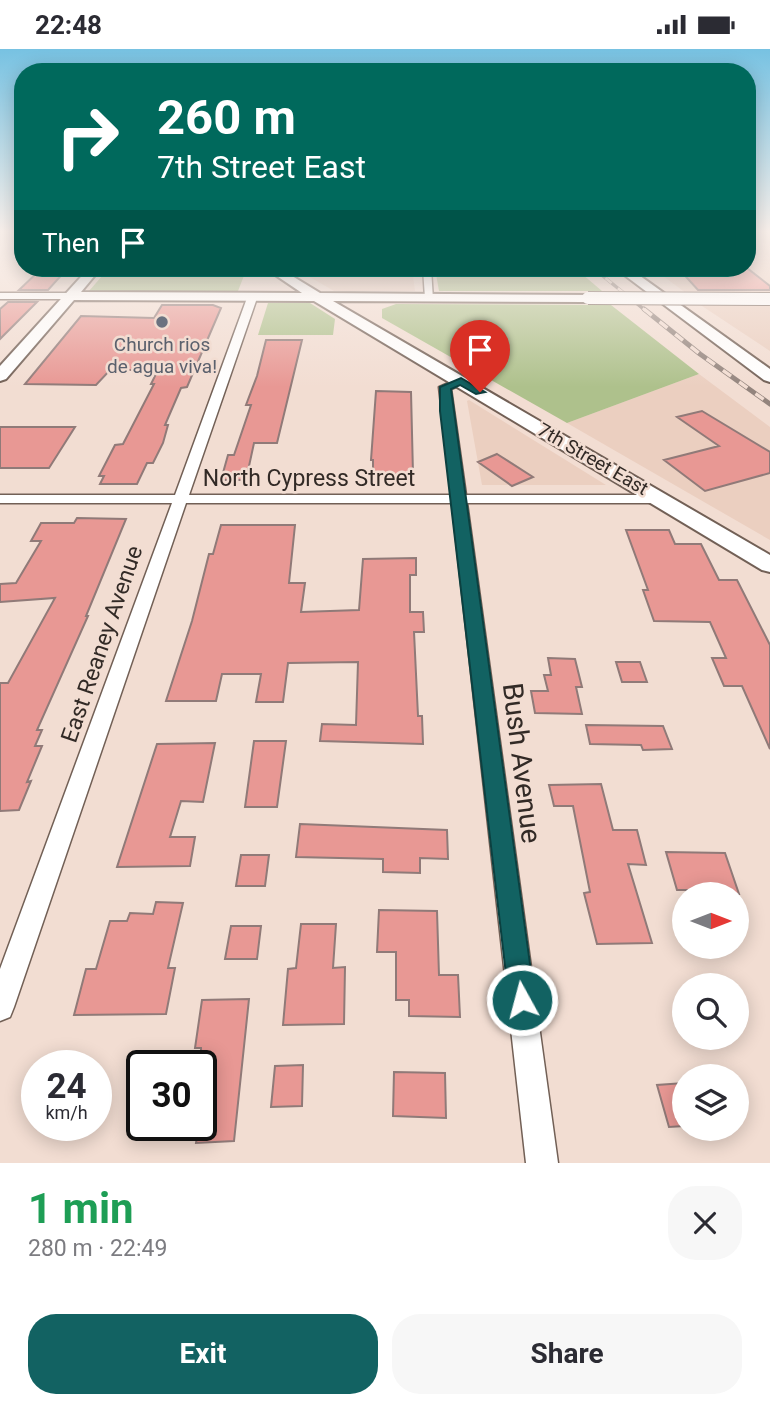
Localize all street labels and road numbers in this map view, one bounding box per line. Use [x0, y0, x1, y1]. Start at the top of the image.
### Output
street label: 7th Street East [534, 418, 652, 500]
street label: North Cypress Street [203, 465, 415, 492]
street label: East Reaney Avenue [56, 542, 148, 746]
street label: Bush Avenue [496, 681, 548, 845]

